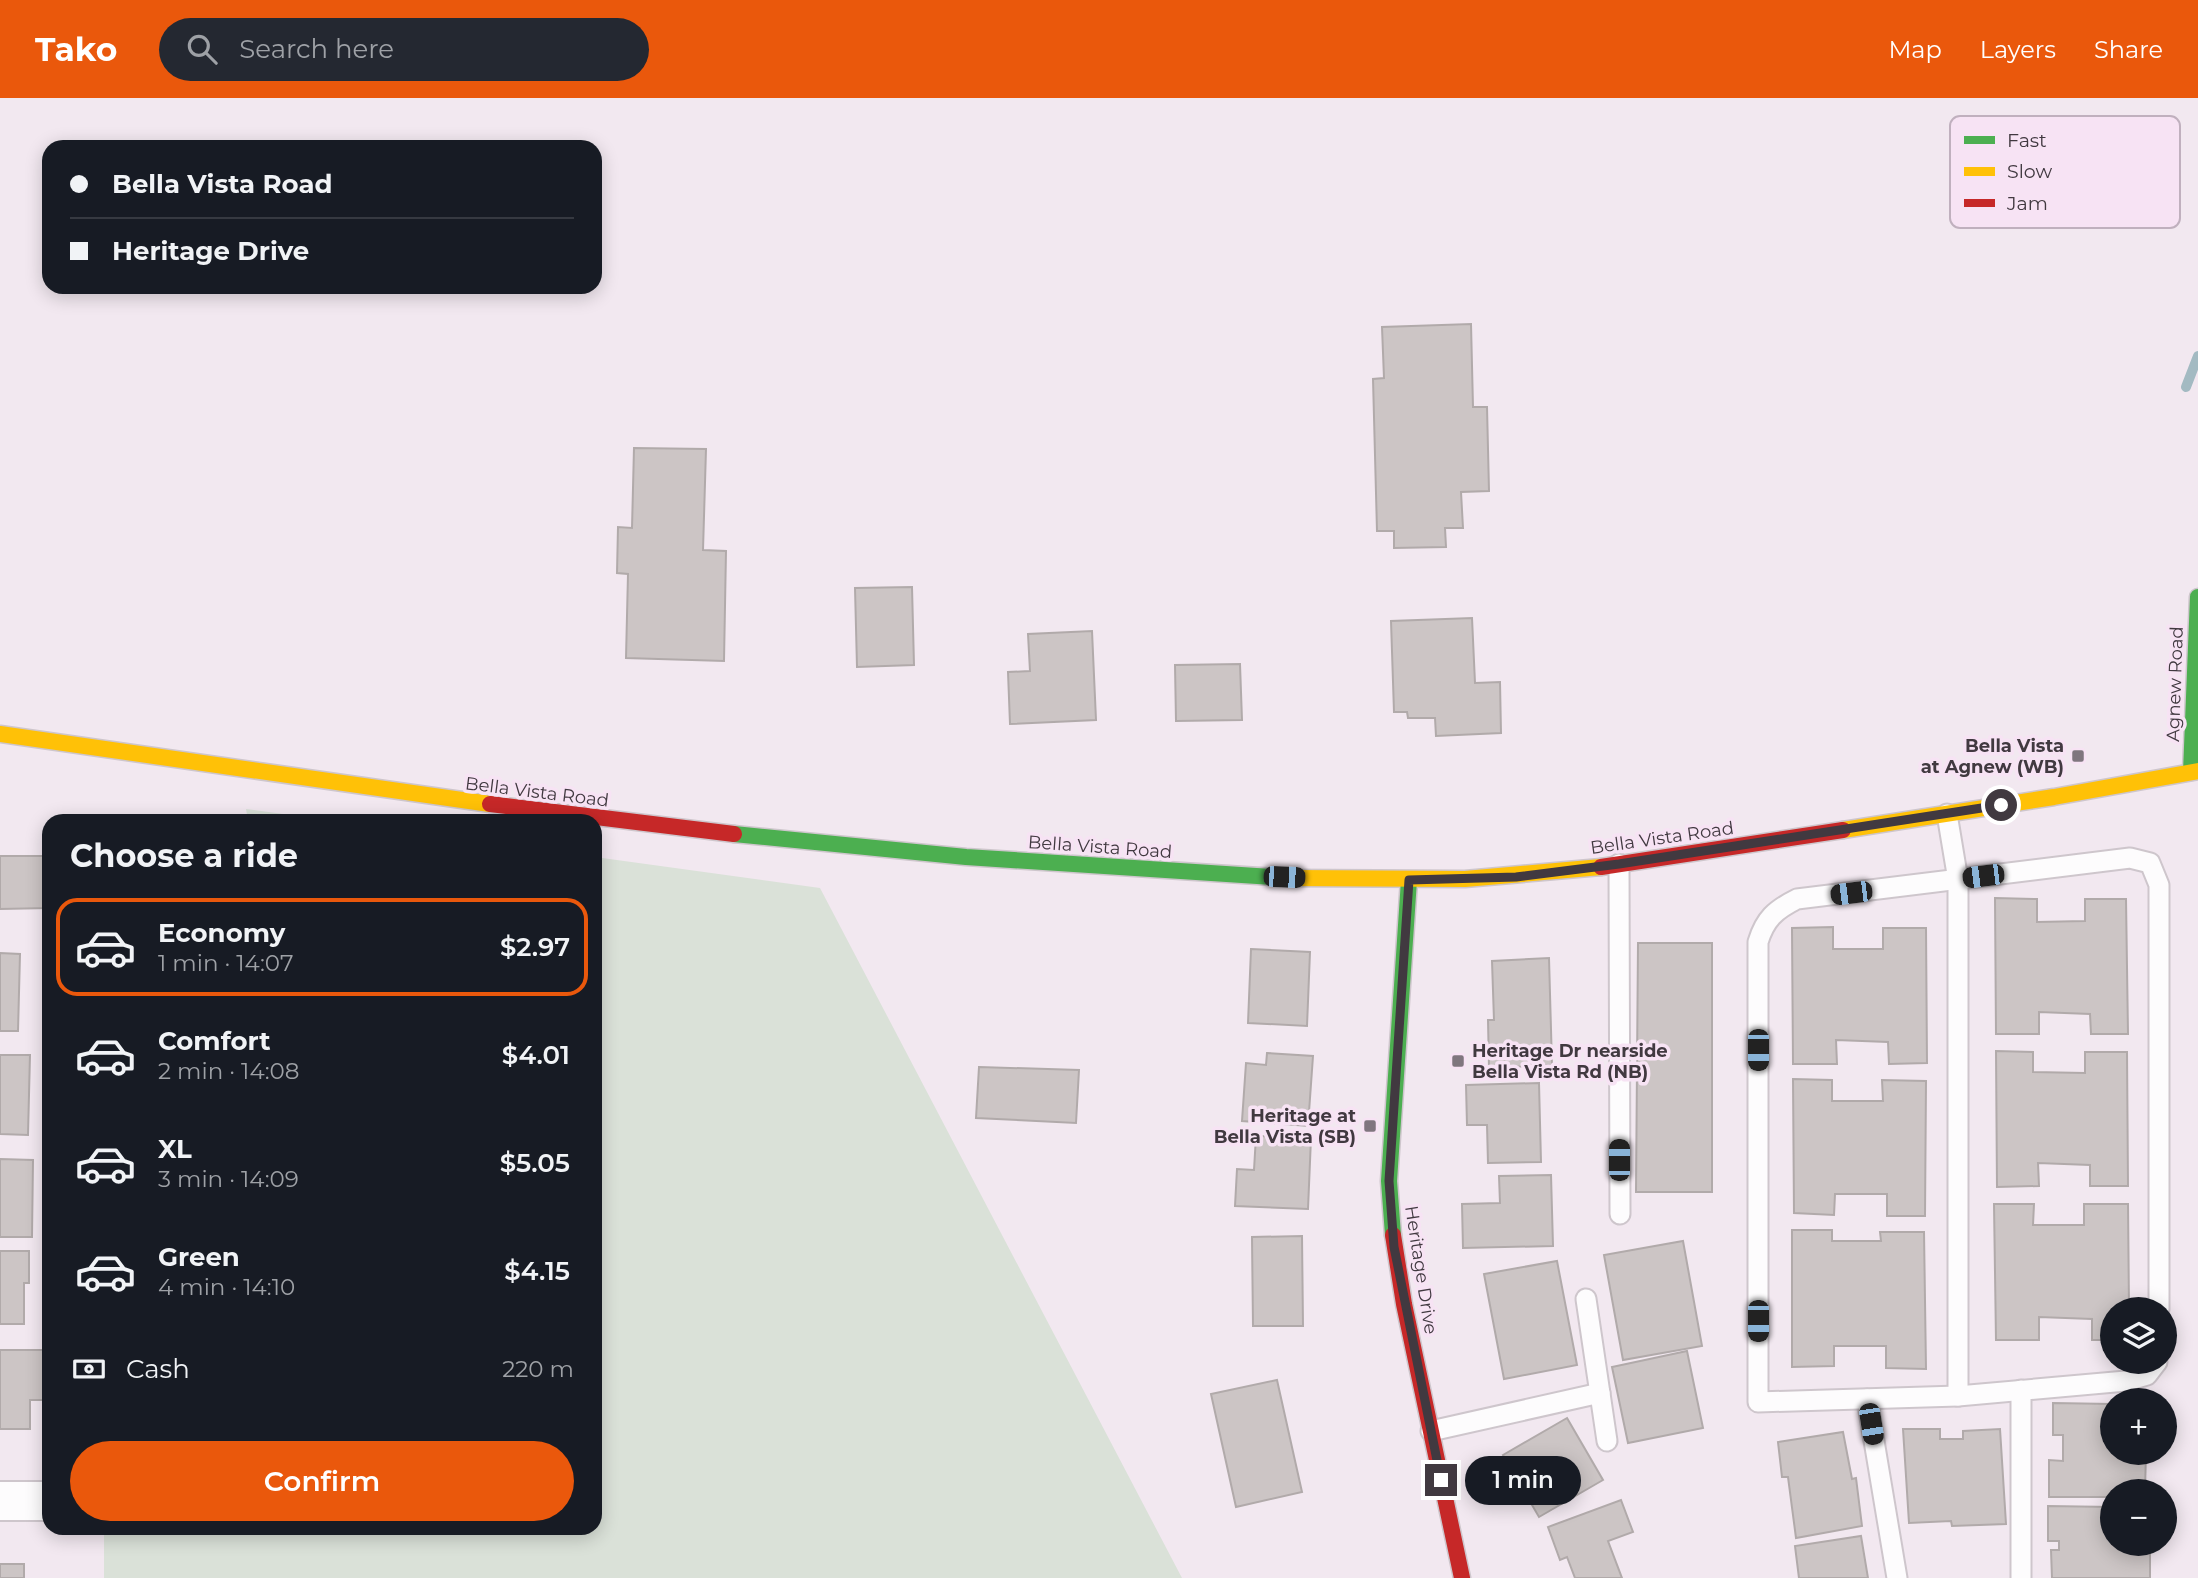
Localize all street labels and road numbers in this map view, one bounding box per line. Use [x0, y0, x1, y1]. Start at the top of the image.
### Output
street label: Agnew Road [2162, 626, 2188, 742]
street label: Bella Vista Road [464, 772, 610, 812]
street label: Bella Vista Road [1589, 817, 1735, 859]
street label: Bella Vista Road [1027, 831, 1173, 863]
street label: Heritage Drive [1400, 1204, 1442, 1336]

